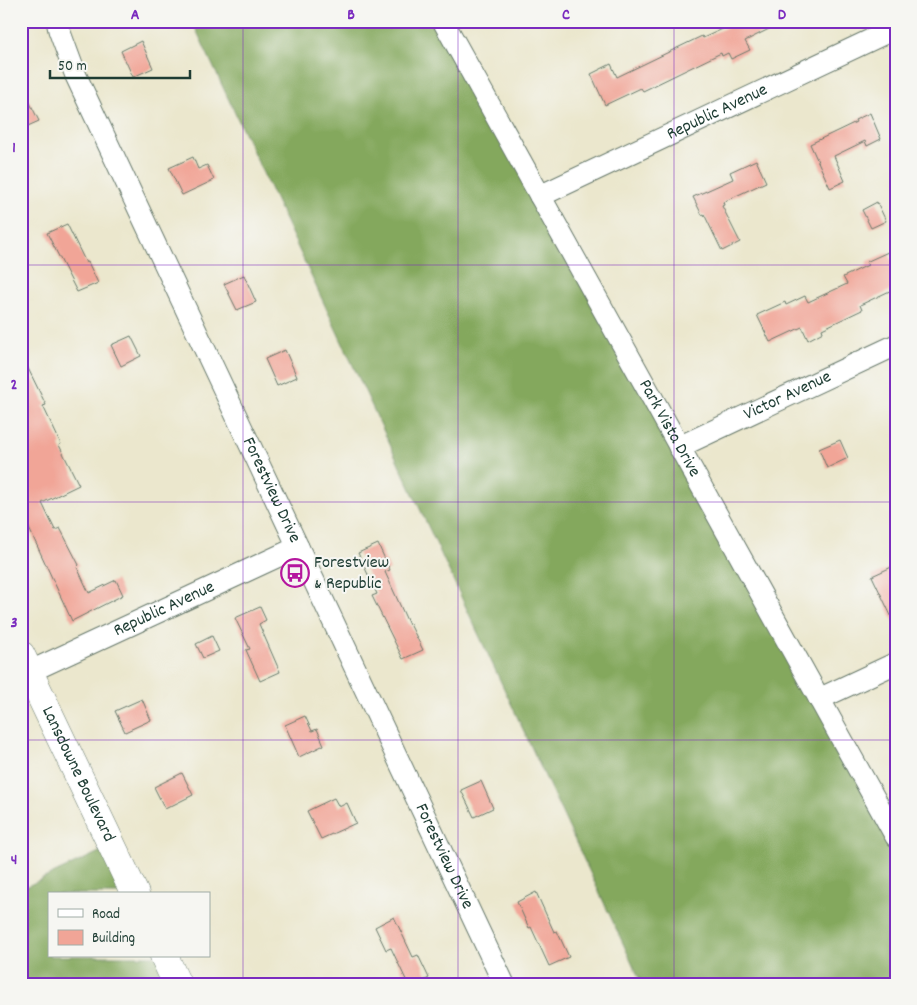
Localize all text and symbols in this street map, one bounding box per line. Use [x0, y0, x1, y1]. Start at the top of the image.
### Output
text: A [131, 4, 140, 27]
text: B [347, 4, 355, 27]
text: C [562, 4, 570, 27]
text: D [778, 4, 787, 27]
scale bar [50, 48, 190, 80]
text: 50 m [58, 56, 87, 78]
street label: Republic Avenue [663, 78, 772, 147]
text: 1 [12, 137, 16, 160]
street label: Victor Avenue [740, 365, 836, 427]
text: 2 [11, 374, 18, 397]
street label: Park Vista Drive [632, 375, 706, 482]
street label: Forestview Drive [236, 433, 307, 547]
place label: Forestview & Republic [314, 551, 389, 597]
bus stop icon: Forestview & Republic [280, 558, 310, 588]
street label: Republic Avenue [110, 575, 219, 643]
text: 3 [10, 612, 18, 635]
street label: Lansdowne Boulevard [35, 702, 121, 846]
street label: Forestview Drive [408, 799, 480, 913]
text: 4 [11, 849, 17, 872]
legend [48, 892, 210, 958]
text: Road [92, 904, 120, 926]
text: Building [92, 928, 135, 950]

